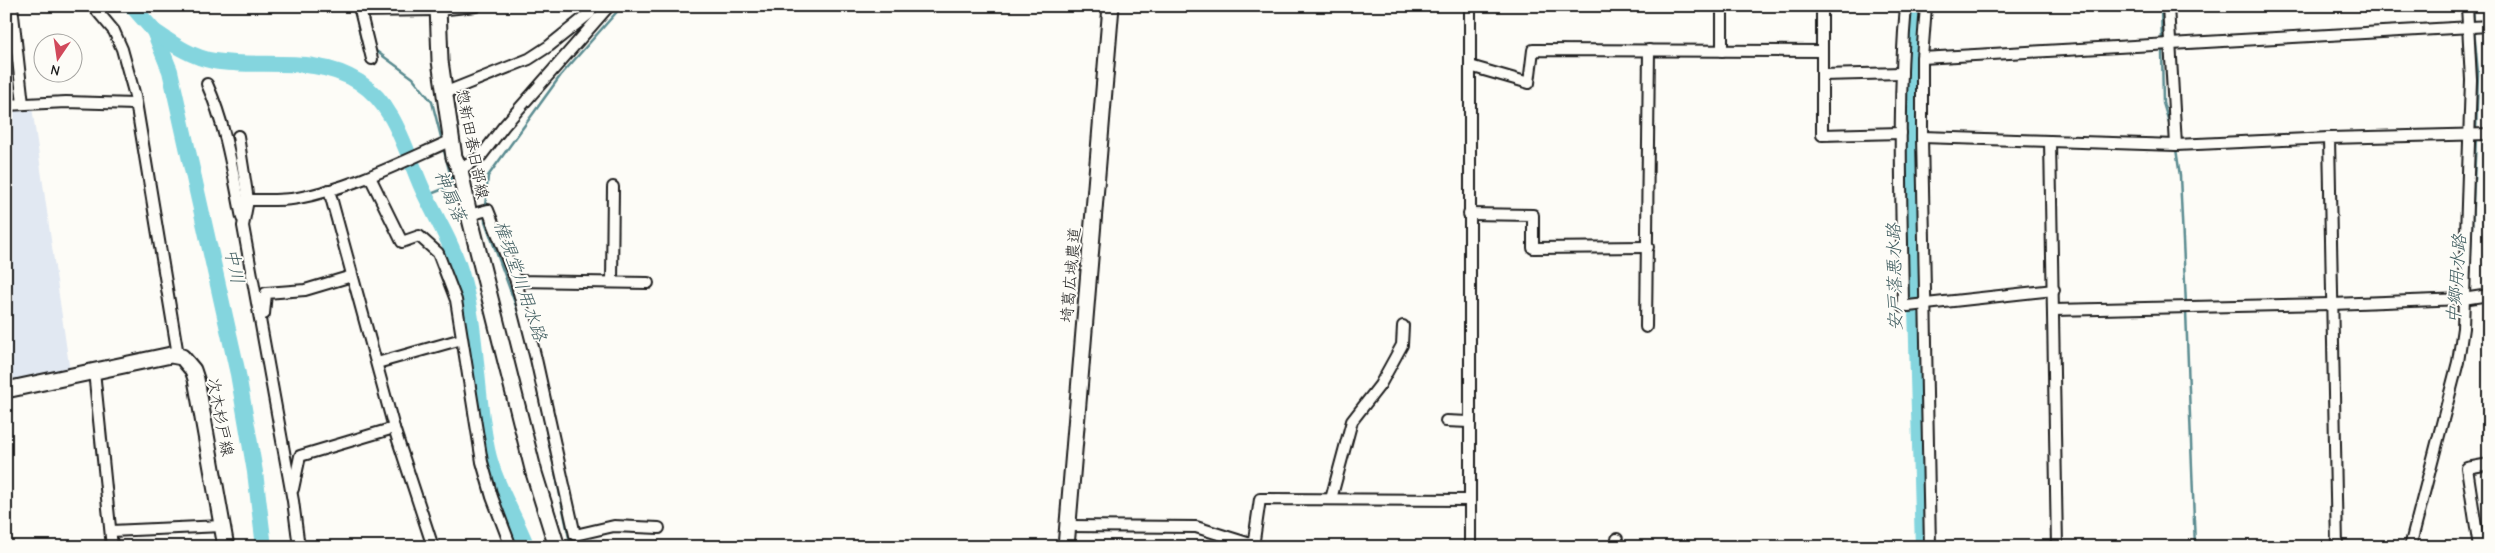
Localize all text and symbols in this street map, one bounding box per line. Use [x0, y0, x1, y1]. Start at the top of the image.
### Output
north arrow [32, 32, 82, 82]
text: N [49, 61, 62, 79]
street label: 惣新田春日部線 [452, 87, 492, 201]
water label: 神扇落 [430, 167, 471, 227]
water label: 権現堂川用水路 [490, 218, 551, 345]
water label: 安戸落悪水路 [1884, 222, 1906, 331]
street label: 埼葛広域農道 [1058, 226, 1084, 324]
water label: 中郷用水路 [2443, 232, 2471, 325]
water label: 中川 [220, 246, 248, 286]
street label: 次木杉戸線 [204, 376, 236, 458]

